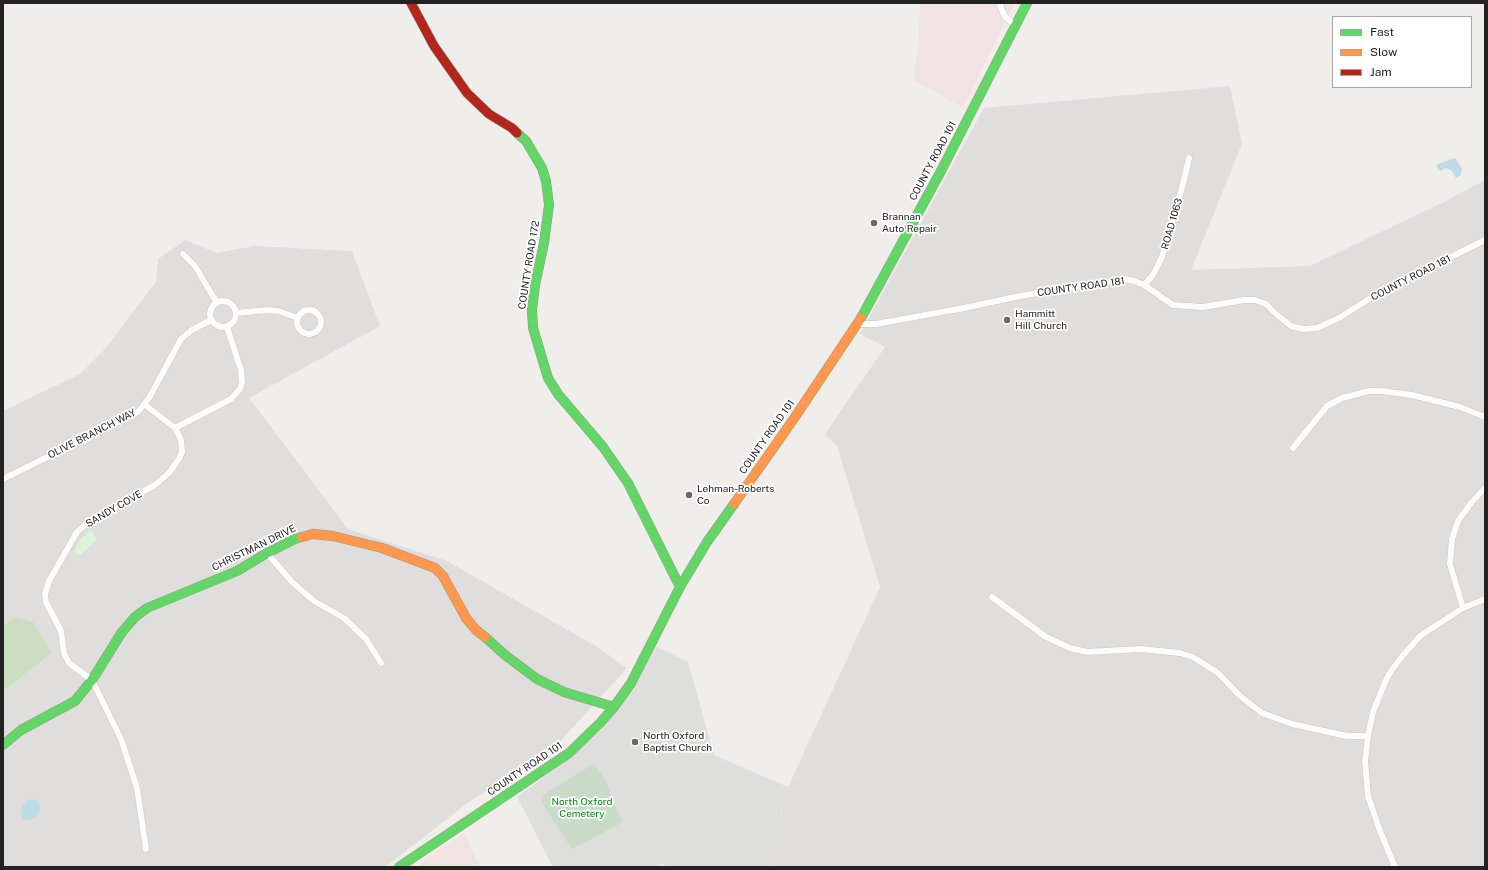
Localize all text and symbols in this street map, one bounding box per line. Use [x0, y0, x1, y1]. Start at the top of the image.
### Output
legend [1332, 16, 1472, 88]
text: Fast [1370, 25, 1394, 39]
text: Slow [1370, 45, 1397, 59]
text: Jam [1370, 65, 1392, 79]
street label: COUNTY ROAD 101 [907, 119, 959, 203]
street label: ROAD 1063 [1159, 197, 1185, 251]
place label: Brannan Auto Repair [882, 211, 937, 234]
marker: Brannan Auto Repair [869, 218, 879, 228]
street label: COUNTY ROAD 172 [516, 220, 542, 310]
street label: COUNTY ROAD 181 [1369, 253, 1453, 303]
street label: COUNTY ROAD 181 [1036, 275, 1126, 299]
place label: Hammitt Hill Church [1015, 308, 1067, 332]
marker: Hammitt Hill Church [1002, 315, 1012, 325]
street label: COUNTY ROAD 101 [737, 398, 797, 476]
street label: OLIVE BRANCH WAY [46, 407, 138, 461]
place label: Lehman-Roberts Co [697, 483, 774, 506]
street label: SANDY COVE [84, 488, 144, 530]
marker: Lehman-Roberts Co [684, 490, 694, 500]
street label: CHRISTMAN DRIVE [210, 522, 298, 574]
place label: North Oxford Baptist Church [643, 730, 712, 754]
marker: North Oxford Baptist Church [630, 737, 640, 747]
street label: COUNTY ROAD 101 [485, 739, 565, 799]
park label: North Oxford Cemetery [551, 796, 613, 820]

